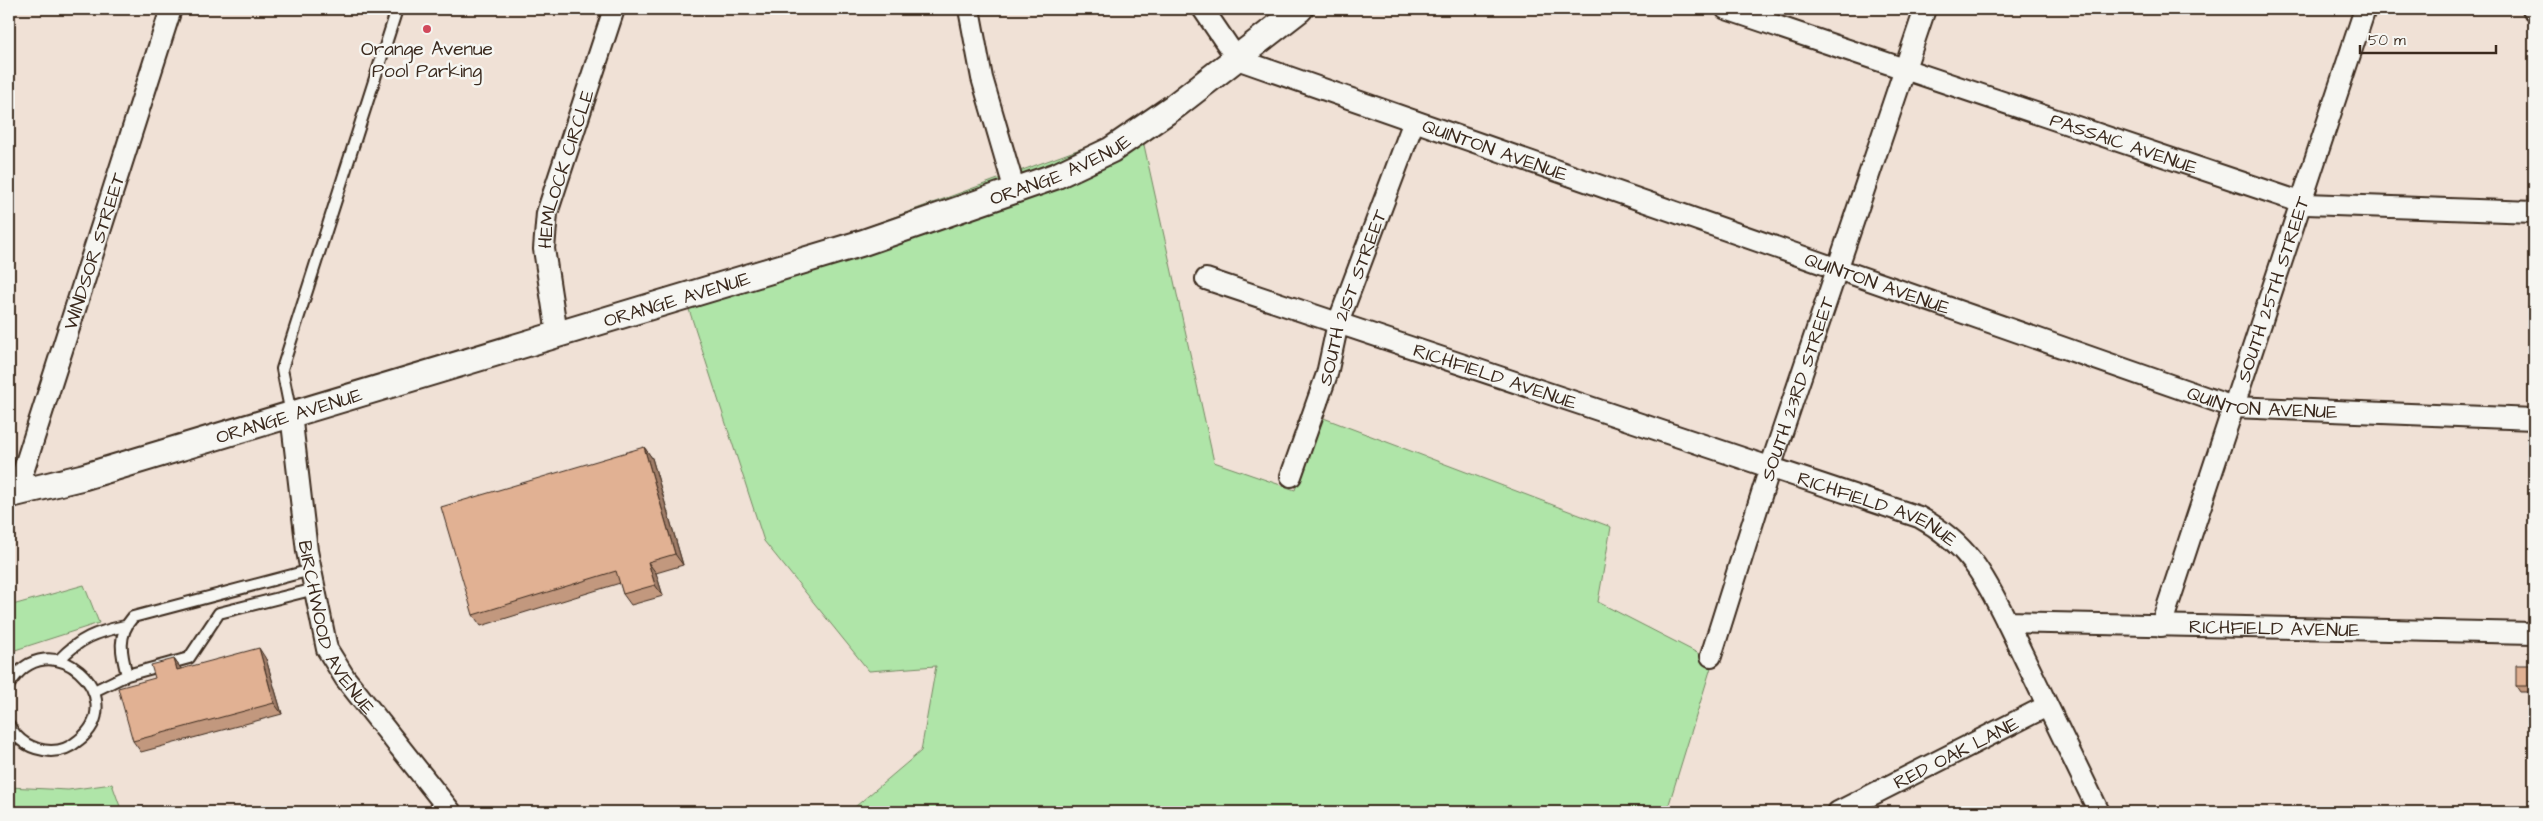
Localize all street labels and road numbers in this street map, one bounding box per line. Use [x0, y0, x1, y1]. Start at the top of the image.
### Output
street label: HEMLOCK CIRCLE [532, 86, 602, 250]
street label: PASSAIC AVENUE [2046, 107, 2201, 182]
street label: QUINTON AVENUE [1418, 113, 1571, 189]
street label: ORANGE AVENUE [986, 128, 1137, 213]
street label: WINDSOR STREET [57, 170, 133, 333]
street label: SOUTH 25TH STREET [2231, 193, 2317, 386]
street label: SOUTH 21ST STREET [1312, 206, 1395, 389]
street label: QUINTON AVENUE [1801, 246, 1953, 322]
street label: ORANGE AVENUE [601, 265, 754, 335]
street label: SOUTH 23RD STREET [1755, 293, 1842, 484]
street label: RICHFIELD AVENUE [1409, 337, 1580, 417]
street label: QUINTON AVENUE [2183, 380, 2338, 426]
street label: ORANGE AVENUE [213, 382, 366, 451]
street label: RICHFIELD AVENUE [1794, 465, 1963, 553]
street label: BIRCHWOOD AVENUE [291, 539, 381, 721]
street label: RICHFIELD AVENUE [2189, 614, 2360, 644]
street label: RED OAK LANE [1889, 711, 2024, 797]

